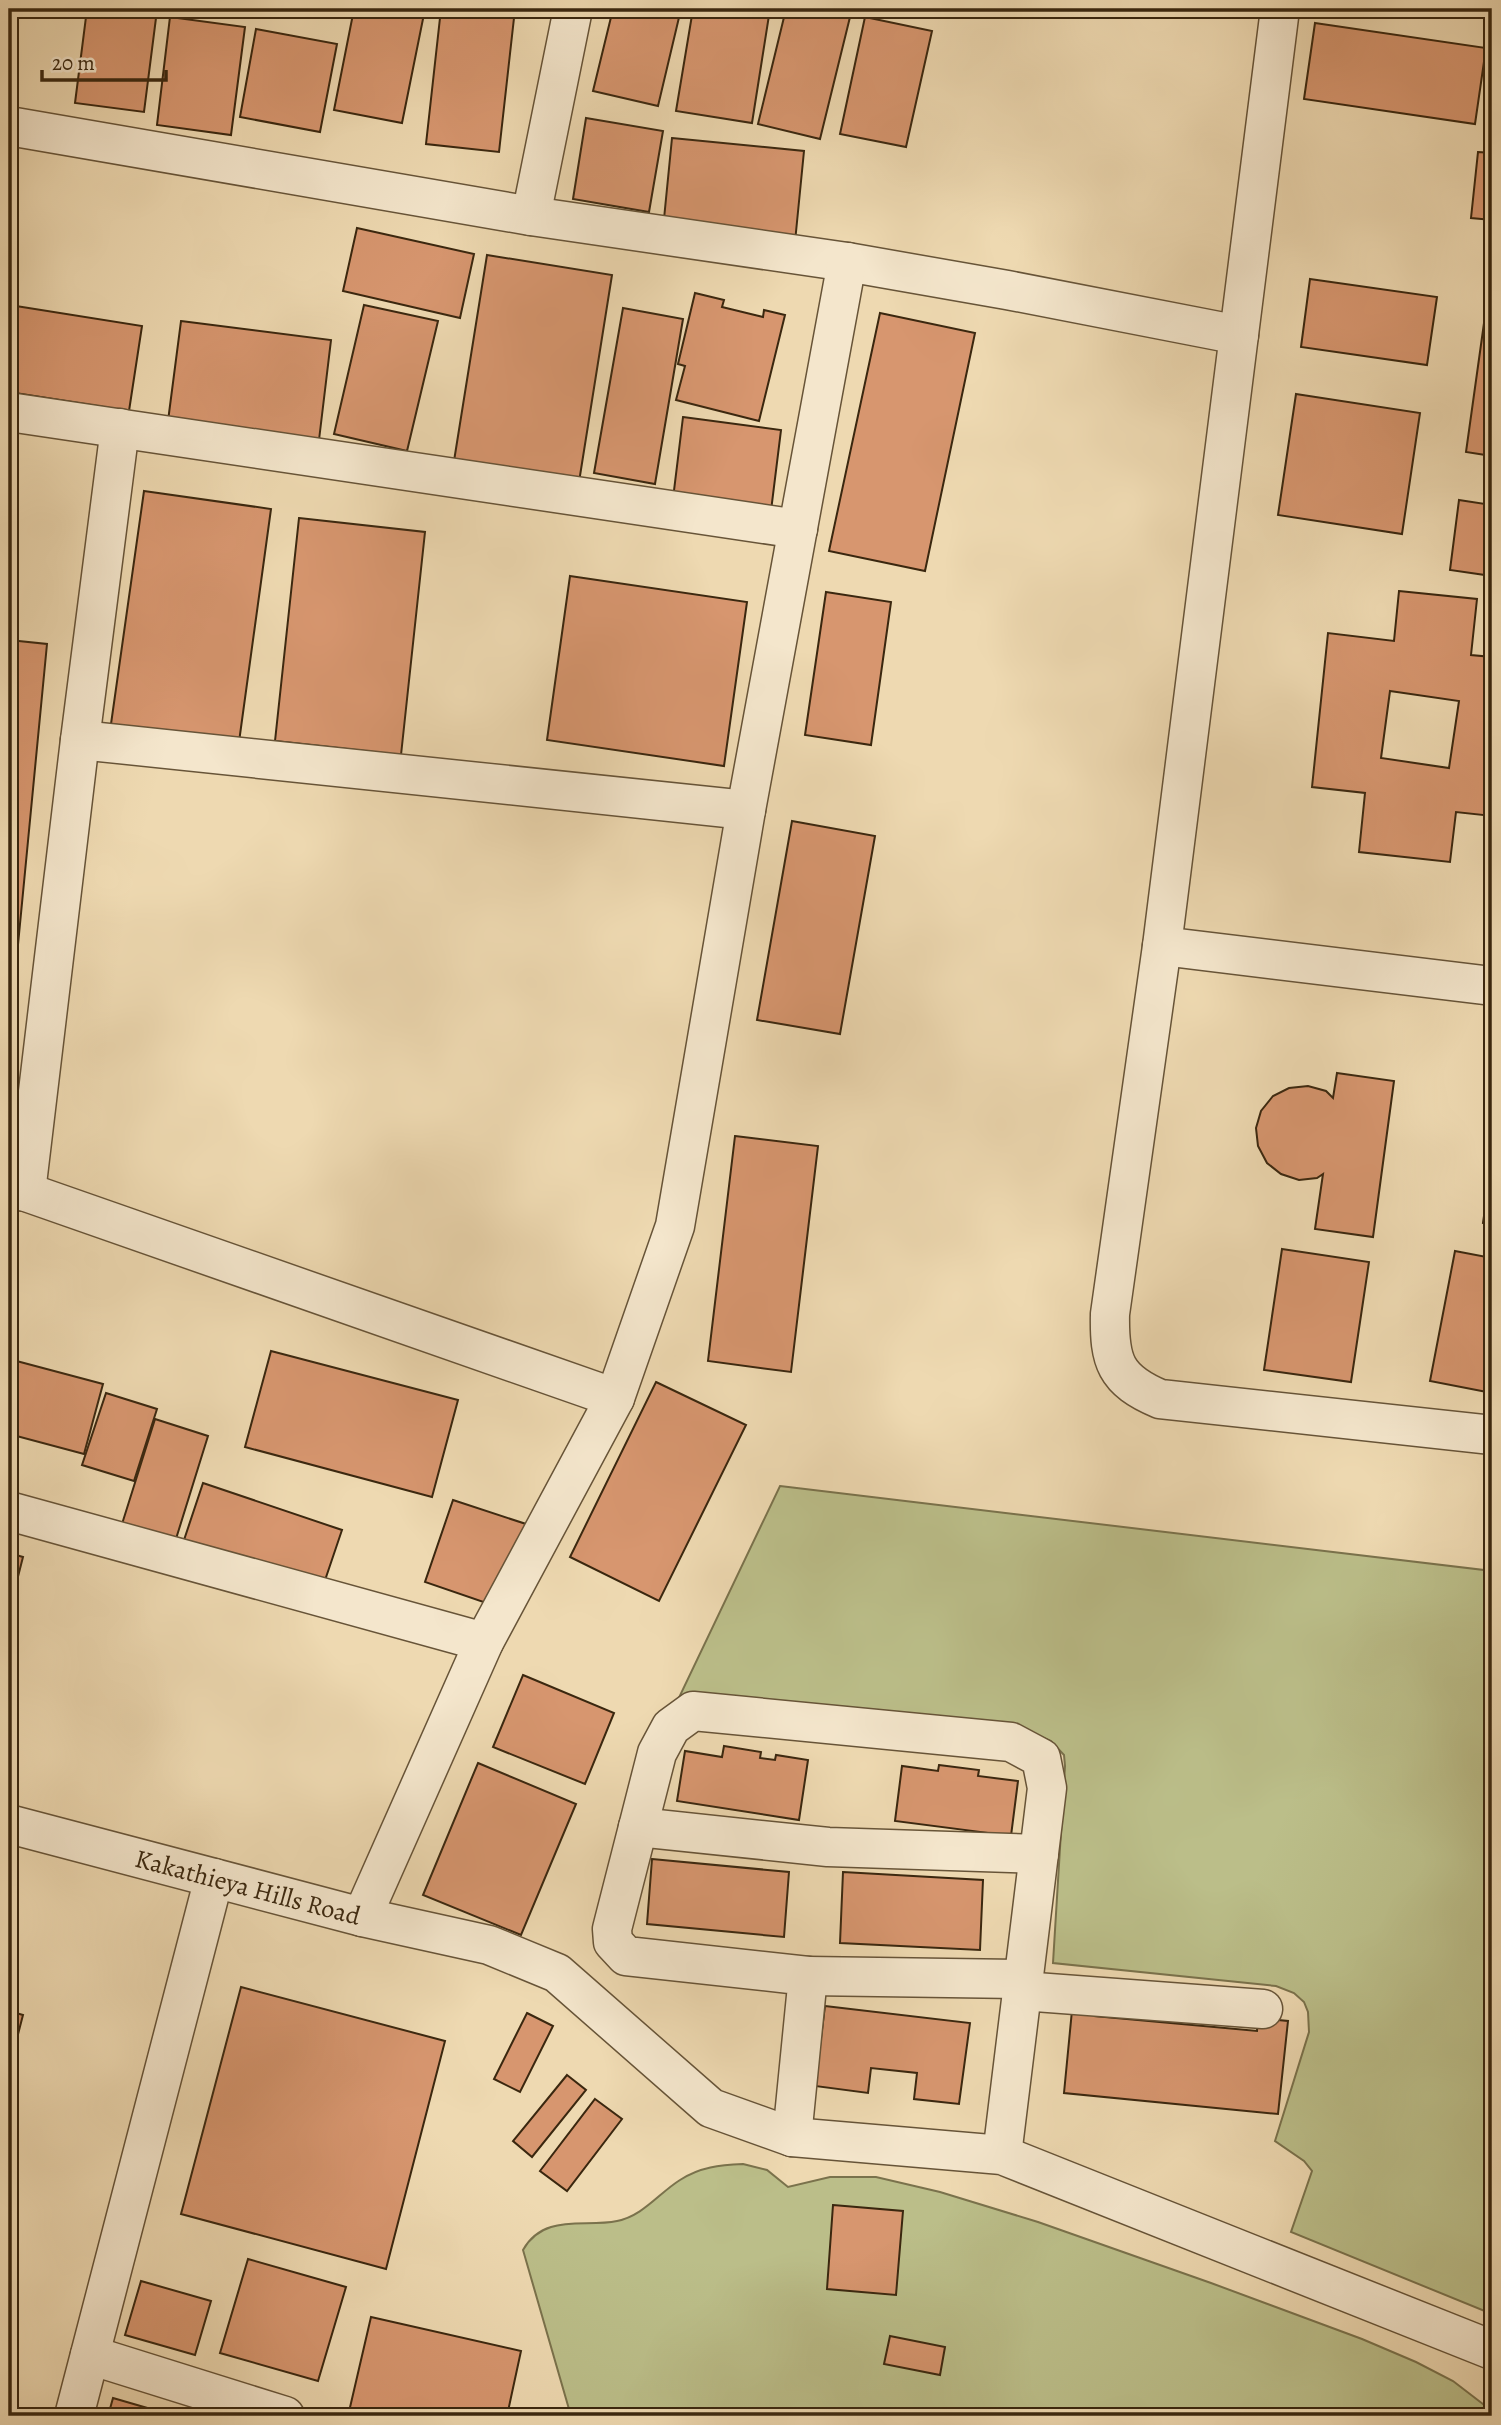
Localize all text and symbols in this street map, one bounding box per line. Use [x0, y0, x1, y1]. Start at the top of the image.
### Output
scale bar [42, 38, 166, 82]
text: 20 m [52, 49, 95, 77]
street label: Kakathieya Hills Road [131, 1840, 364, 1933]

